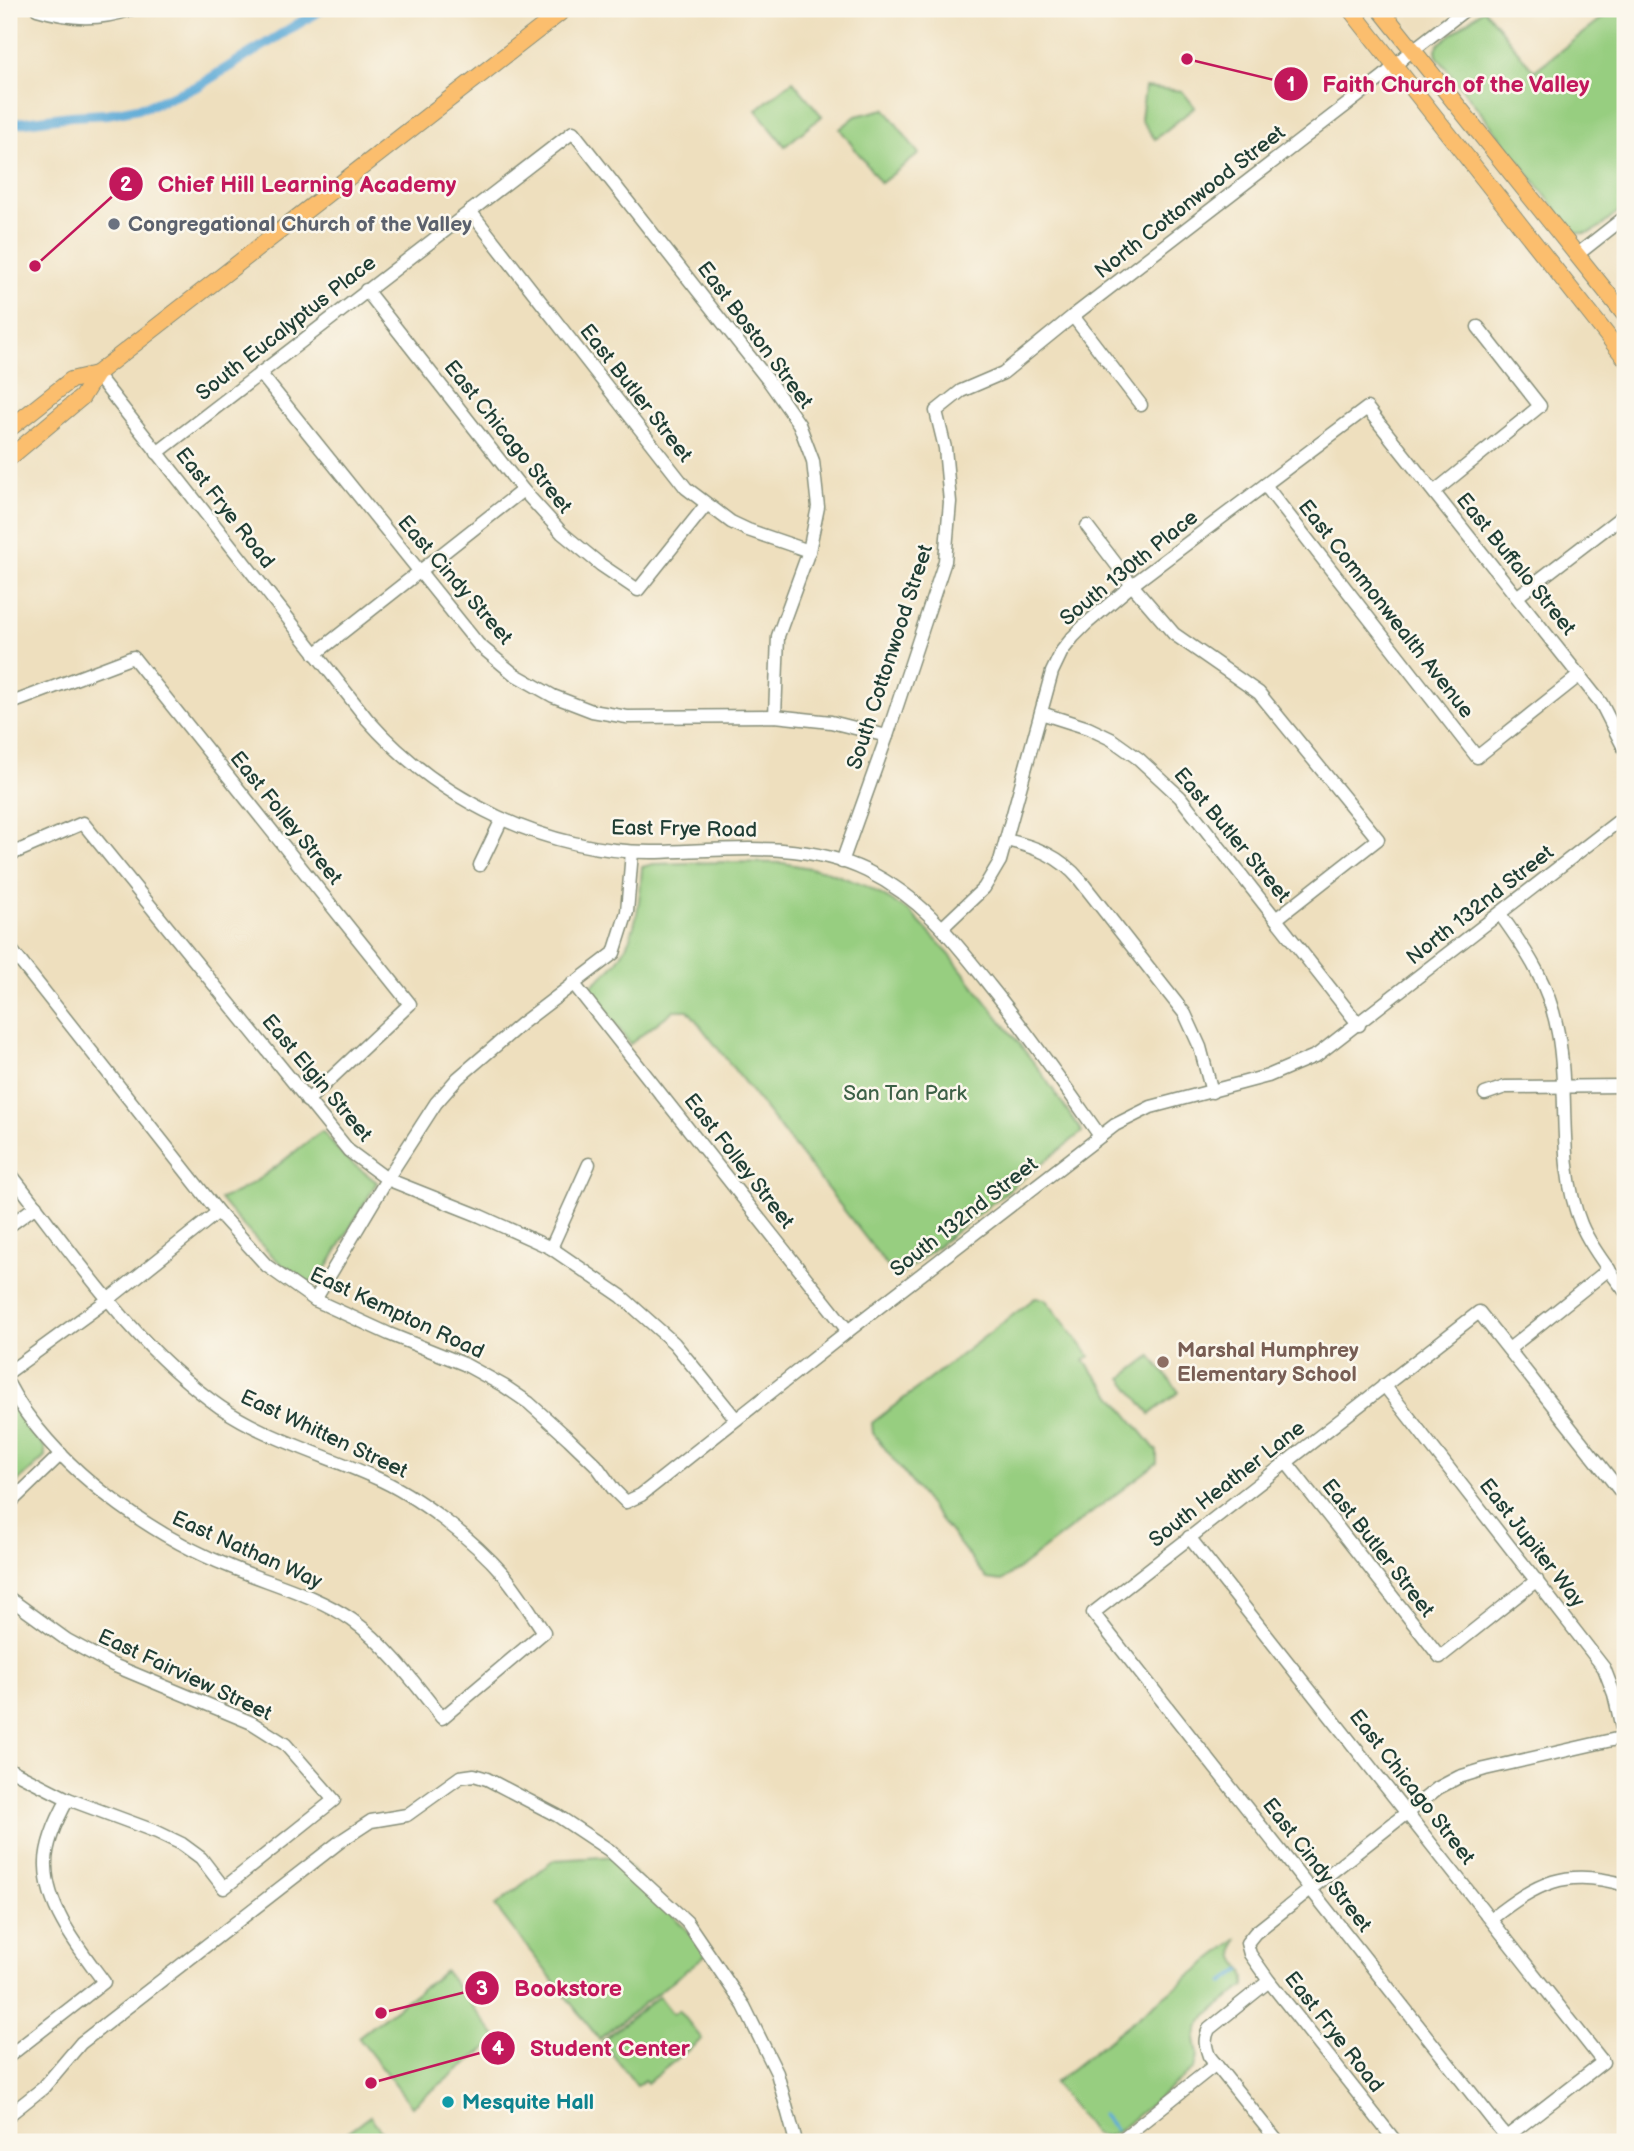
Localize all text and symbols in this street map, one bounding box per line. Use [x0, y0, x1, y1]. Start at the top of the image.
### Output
callout: Faith Church of the Valley [1273, 62, 1604, 106]
text: Faith Church of the Valley [1322, 71, 1590, 99]
text: 1 [1287, 72, 1295, 97]
street label: North Cottonwood Street [1090, 120, 1291, 284]
callout: Chief Hill Learning Academy [109, 162, 470, 206]
text: Chief Hill Learning Academy [158, 171, 457, 199]
text: 2 [120, 172, 133, 197]
place label: Congregational Church of the Valley [128, 212, 472, 237]
marker: Congregational Church of the Valley [106, 216, 122, 232]
street label: South Eucalyptus Place [191, 250, 381, 406]
street label: East Boston Street [692, 257, 819, 414]
street label: East Butler Street [574, 319, 698, 467]
street label: East Chicago Street [439, 355, 578, 519]
street label: East Frye Road [170, 443, 280, 573]
street label: East Buffalo Street [1451, 488, 1581, 641]
street label: East Commonwealth Avenue [1293, 495, 1479, 723]
street label: South 130th Place [1055, 505, 1203, 631]
street label: East Cindy Street [392, 510, 518, 650]
street label: South Cottonwood Street [842, 541, 938, 773]
street label: East Folley Street [225, 746, 348, 890]
street label: East Butler Street [1168, 763, 1296, 908]
street label: East Frye Road [611, 815, 757, 843]
street label: North 132nd Street [1402, 840, 1559, 970]
street label: East Elgin Street [257, 1009, 378, 1147]
park label: San Tan Park [843, 1081, 967, 1106]
street label: East Folley Street [678, 1088, 800, 1234]
street label: South 132nd Street [885, 1151, 1043, 1282]
street label: East Kempton Road [306, 1262, 488, 1364]
place label: Marshal Humphrey Elementary School [1177, 1338, 1359, 1387]
marker: Marshal Humphrey Elementary School [1155, 1354, 1171, 1370]
street label: East Whitten Street [236, 1384, 412, 1484]
street label: South Heather Lane [1144, 1415, 1310, 1553]
street label: East Butler Street [1316, 1474, 1440, 1622]
street label: East Jupiter Way [1474, 1474, 1590, 1613]
street label: East Nathan Way [168, 1506, 326, 1595]
street label: East Fairview Street [94, 1624, 276, 1726]
street label: East Chicago Street [1344, 1705, 1481, 1870]
street label: East Cindy Street [1257, 1793, 1377, 1937]
callout: Bookstore [465, 1966, 636, 2010]
street label: East Frye Road [1279, 1967, 1389, 2097]
text: Bookstore [514, 1975, 622, 2003]
text: 3 [476, 1976, 488, 2001]
callout: Student Center [481, 2026, 704, 2070]
text: Student Center [530, 2035, 691, 2063]
text: 4 [492, 2036, 505, 2061]
place label: Mesquite Hall [462, 2090, 594, 2115]
marker: Mesquite Hall [440, 2094, 456, 2110]

